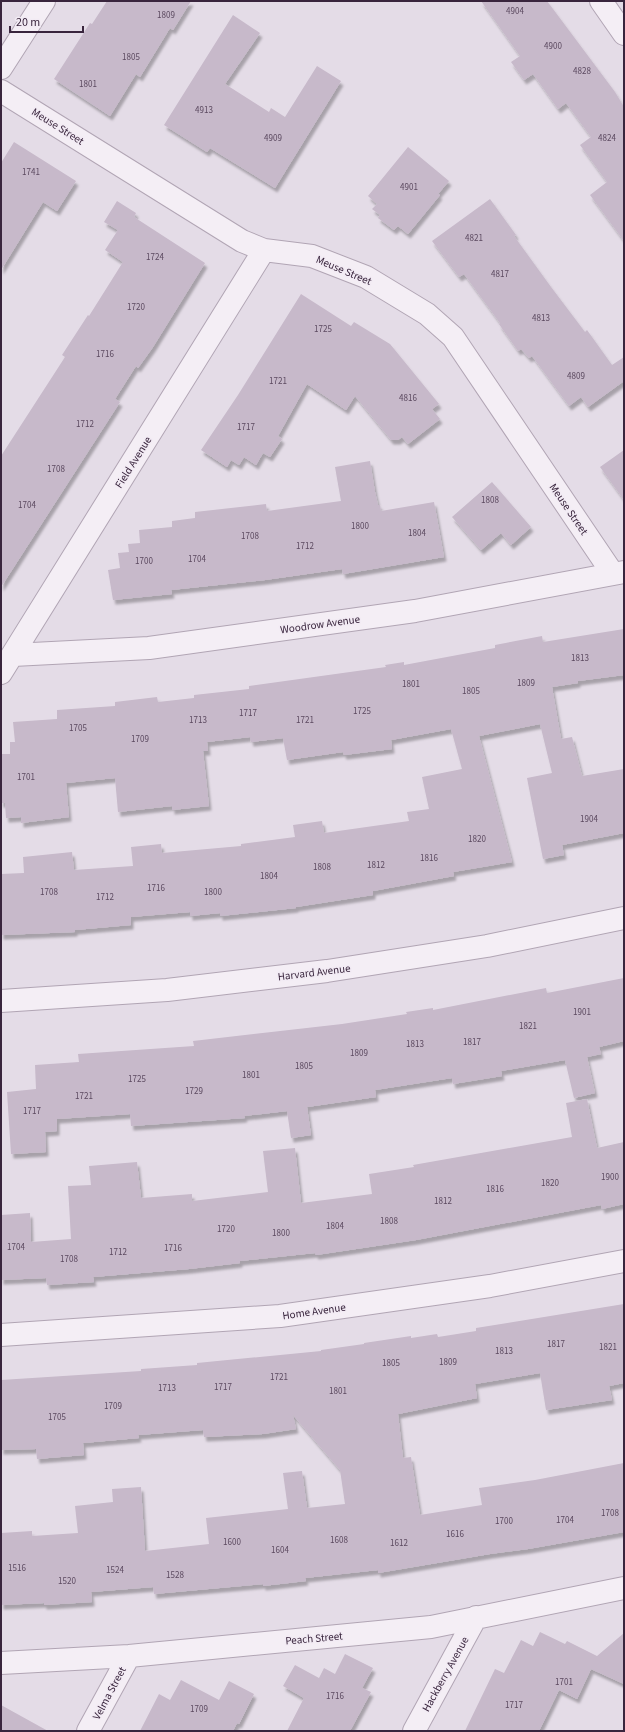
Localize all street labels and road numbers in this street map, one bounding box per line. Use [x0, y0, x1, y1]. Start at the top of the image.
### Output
street label: Meuse Street [29, 104, 87, 149]
street label: Meuse Street [314, 252, 374, 289]
street label: Field Avenue [112, 433, 156, 491]
street label: Meuse Street [546, 481, 592, 538]
street label: Woodrow Avenue [279, 611, 361, 638]
street label: Harvard Avenue [277, 961, 352, 984]
street label: Home Avenue [281, 1300, 347, 1323]
street label: Peach Street [285, 1628, 344, 1648]
street label: Hackberry Avenue [419, 1633, 473, 1715]
street label: Velma Street [89, 1664, 130, 1722]

